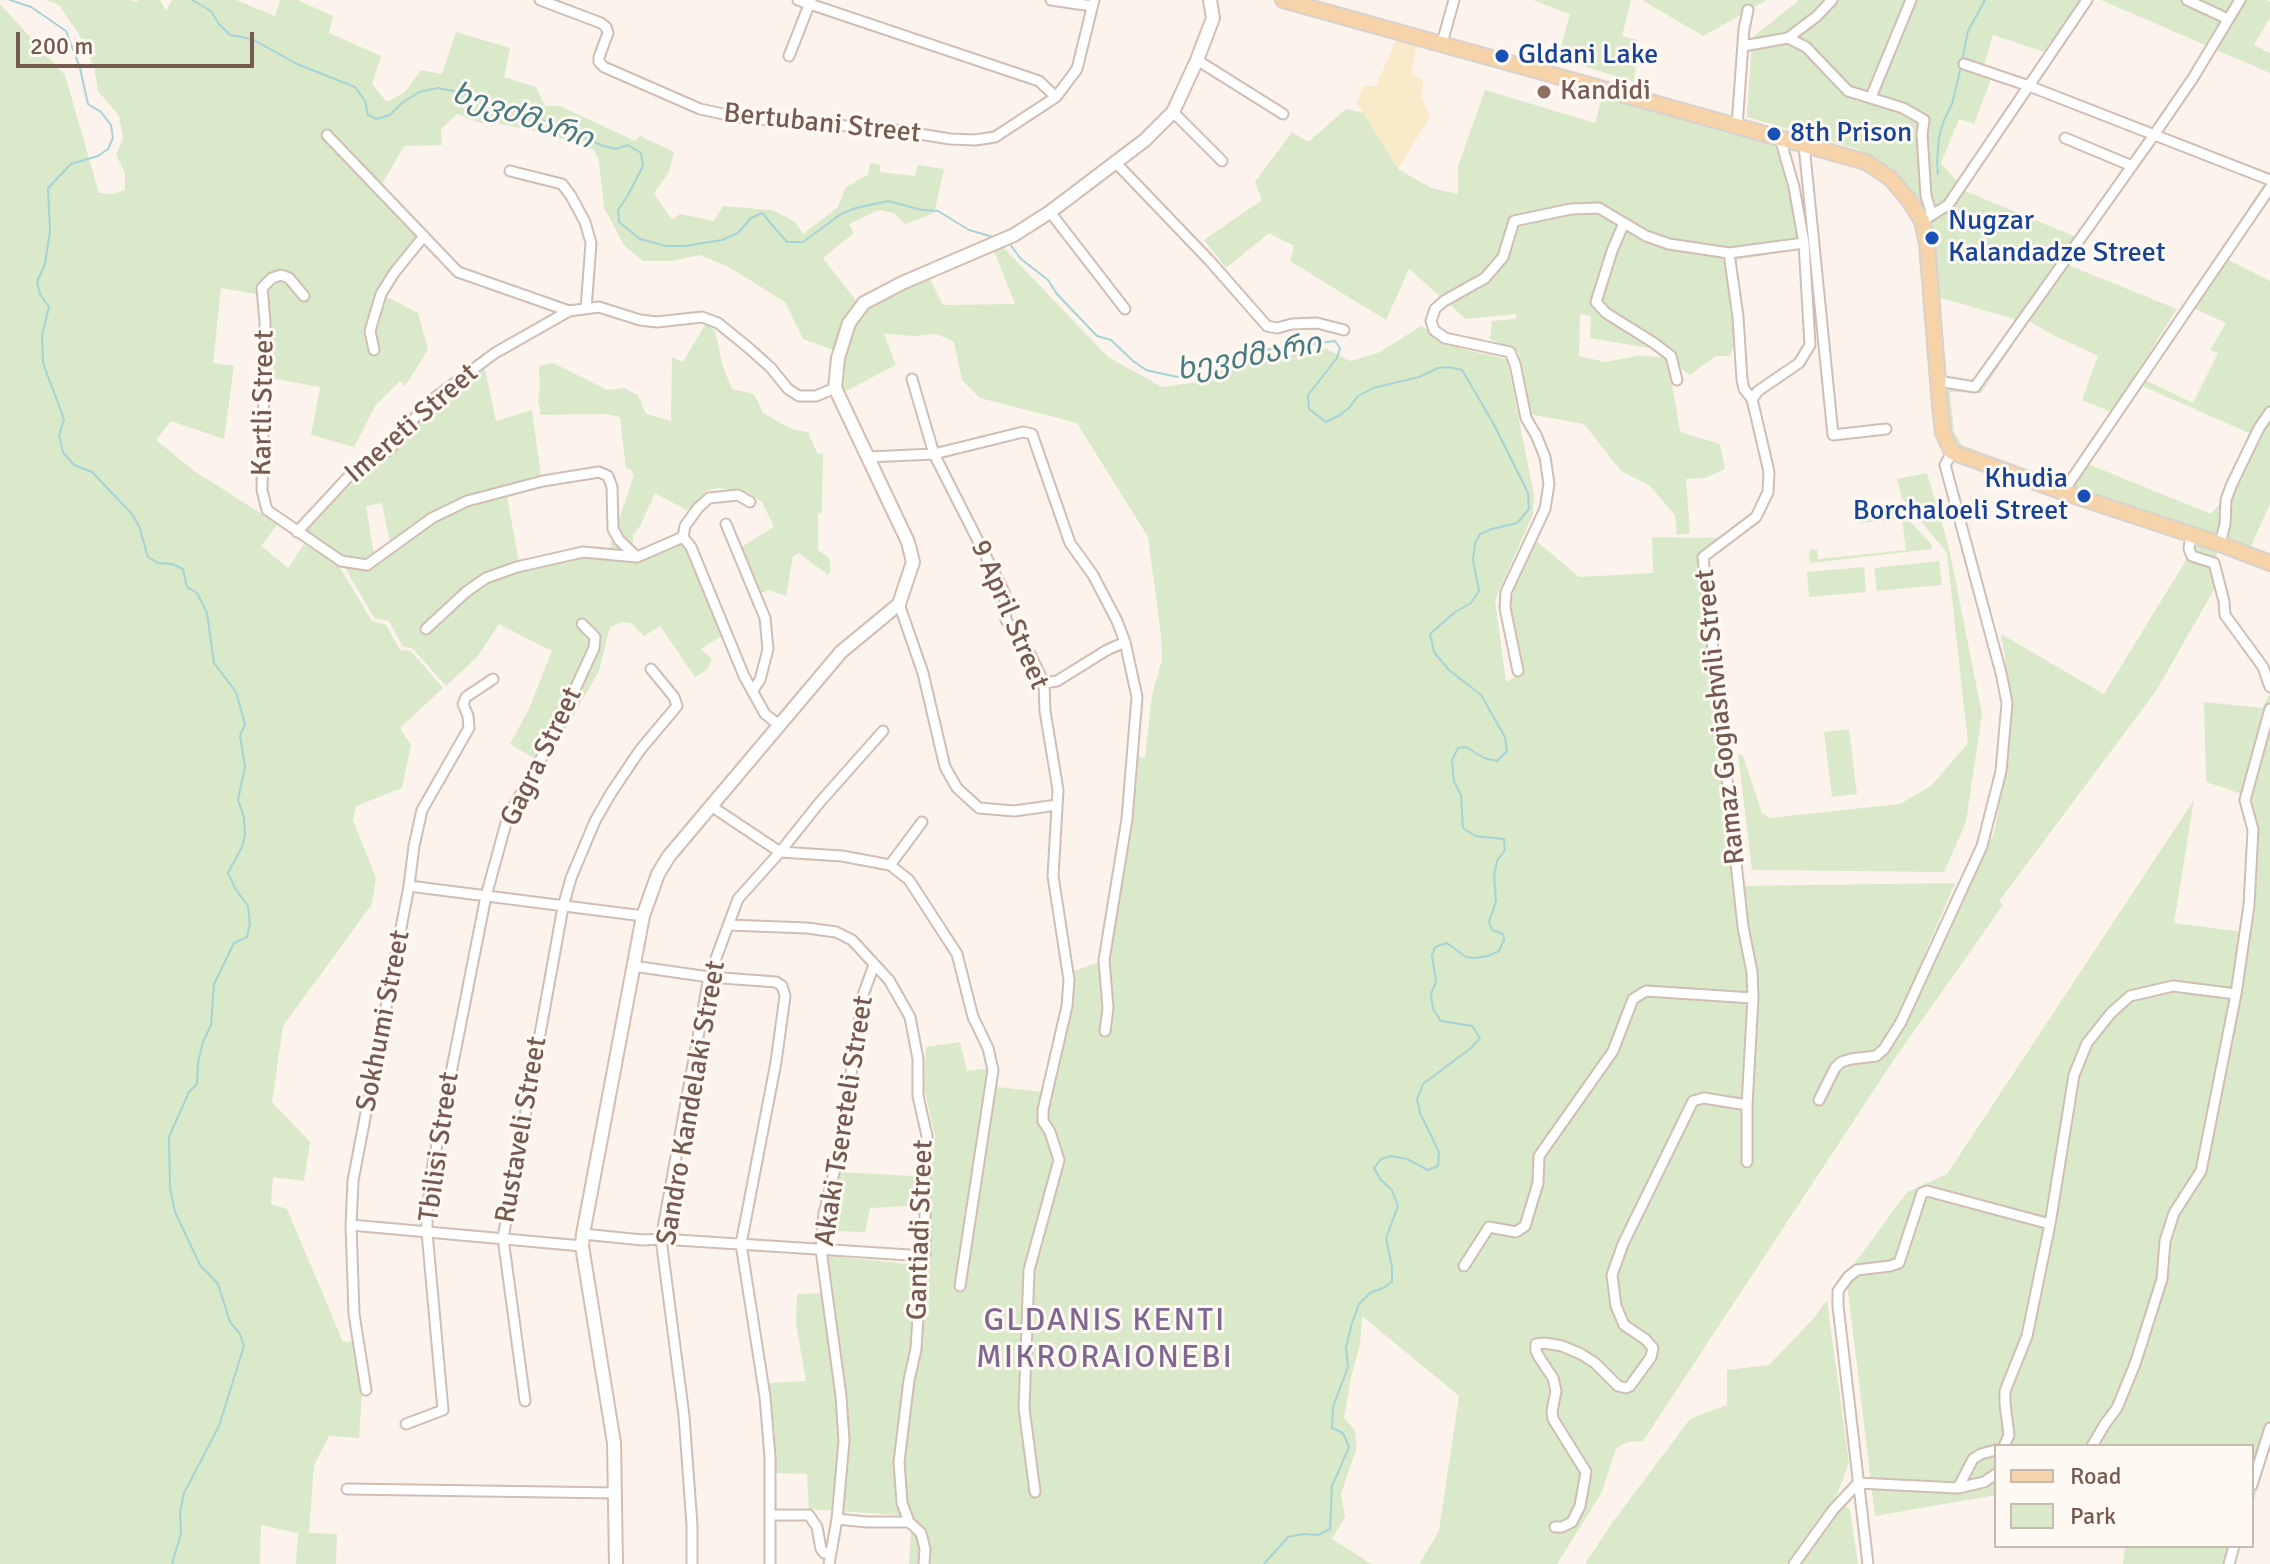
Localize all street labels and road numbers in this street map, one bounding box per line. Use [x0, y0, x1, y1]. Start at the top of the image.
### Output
street label: Bertubani Street [722, 97, 922, 151]
street label: Kartli Street [246, 330, 282, 476]
street label: Imereti Street [339, 357, 485, 491]
street label: 9 April Street [962, 535, 1056, 695]
street label: Ramaz Gogiashvili Street [1689, 568, 1753, 866]
street label: Gagra Street [494, 682, 590, 832]
street label: Sokhumi Street [350, 928, 418, 1114]
street label: Sandro Kandelaki Street [650, 958, 734, 1248]
street label: Akaki Tsereteli Street [809, 993, 881, 1249]
street label: Rustaveli Street [489, 1034, 555, 1226]
street label: Tbilisi Street [413, 1070, 467, 1224]
street label: Gantiadi Street [901, 1139, 941, 1321]

